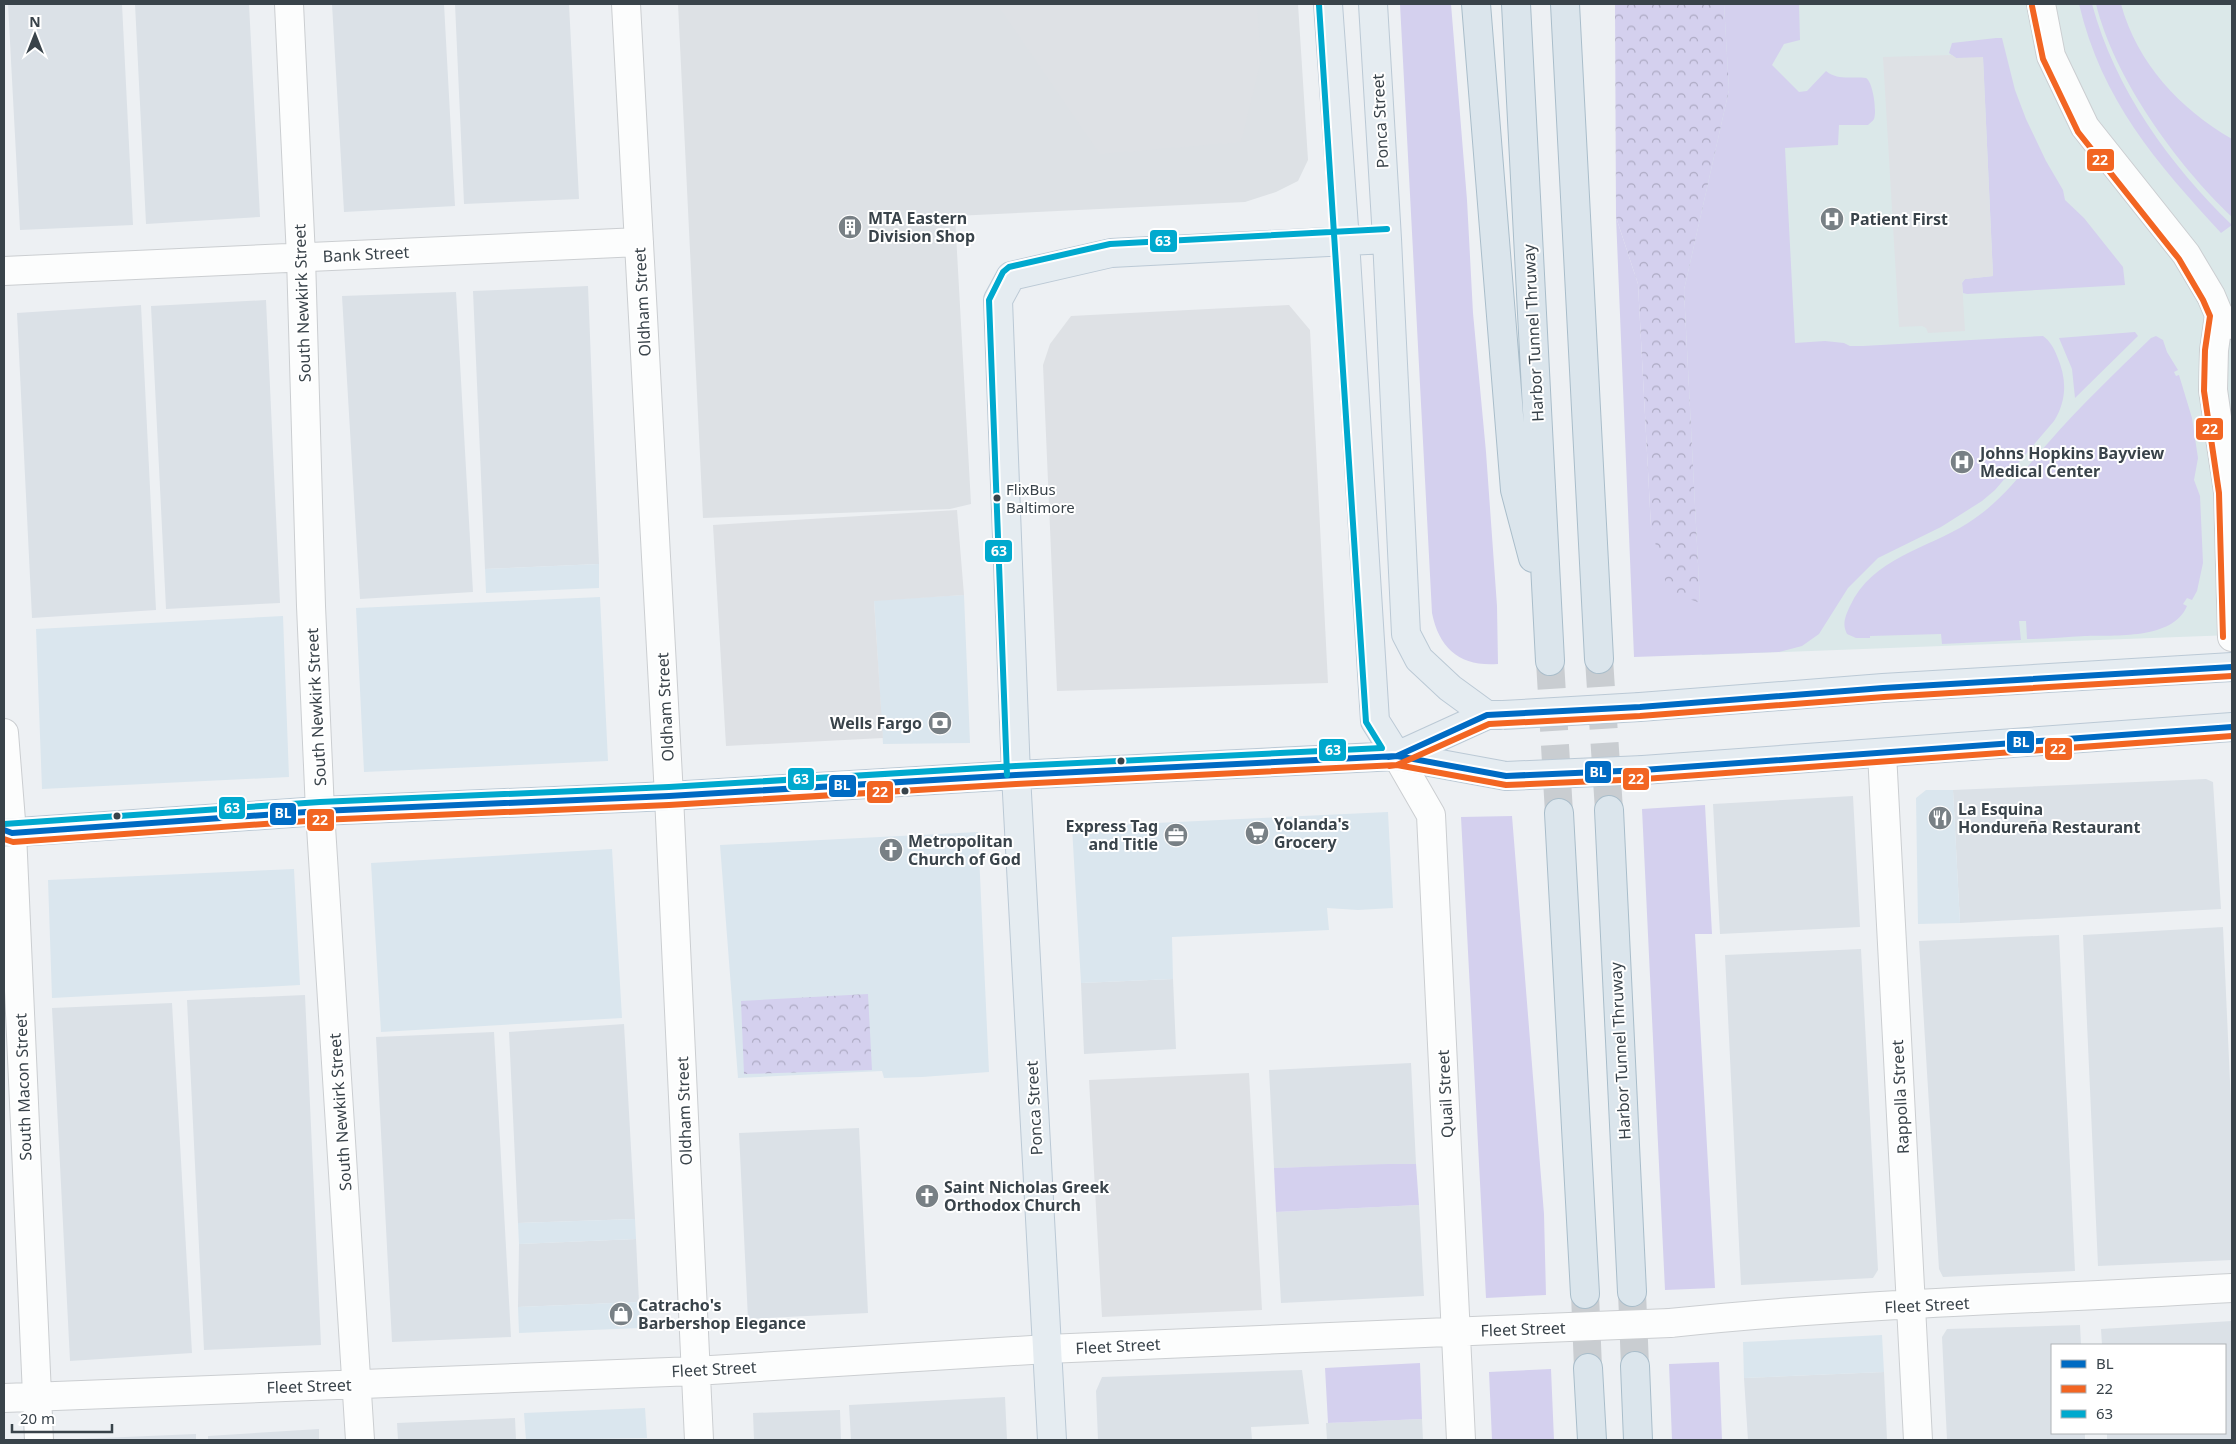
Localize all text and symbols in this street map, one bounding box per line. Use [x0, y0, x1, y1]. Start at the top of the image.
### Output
north arrow [10, 10, 60, 60]
text: N [29, 12, 41, 31]
street label: Ponca Street [1367, 73, 1393, 169]
line badge: 22 [2086, 148, 2115, 172]
text: 22 [2092, 150, 2108, 169]
hospital icon: Patient First [1819, 206, 1845, 232]
place label: MTA Eastern Division Shop [868, 207, 975, 247]
place label: Patient First [1850, 208, 1948, 230]
building icon: MTA Eastern Division Shop [837, 214, 863, 240]
street label: South Newkirk Street [288, 223, 316, 382]
line badge: 63 [1149, 229, 1178, 253]
text: 63 [1155, 231, 1171, 250]
street label: Bank Street [322, 241, 410, 267]
street label: Harbor Tunnel Thruway [1517, 243, 1549, 422]
street label: Oldham Street [628, 247, 656, 357]
line badge: 22 [2195, 417, 2224, 441]
text: 22 [2202, 419, 2218, 438]
place label: Johns Hopkins Bayview Medical Center [1978, 442, 2164, 482]
hospital icon: Johns Hopkins Bayview Medical Center [1949, 449, 1975, 475]
place label: FlixBus Baltimore [1006, 479, 1075, 517]
marker: FlixBus Baltimore [992, 493, 1002, 503]
line badge: 63 [984, 539, 1013, 563]
text: 63 [991, 541, 1007, 560]
street label: South Newkirk Street [301, 627, 331, 787]
street label: Oldham Street [651, 652, 679, 762]
bank icon: Wells Fargo [927, 710, 953, 736]
place label: Wells Fargo [830, 712, 922, 734]
line badge: BL [2006, 730, 2035, 754]
text: BL [2012, 732, 2030, 751]
line badge: 22 [2044, 737, 2073, 761]
line badge: 63 [1318, 738, 1347, 762]
text: 22 [2050, 739, 2066, 758]
text: 63 [1325, 740, 1341, 759]
unlabelled marker [1116, 756, 1126, 766]
line badge: BL [1584, 760, 1612, 784]
text: BL [1589, 762, 1607, 781]
line badge: 63 [787, 767, 815, 791]
line badge: 22 [1622, 767, 1650, 791]
text: 63 [793, 769, 809, 788]
text: 22 [1628, 769, 1644, 788]
line badge: BL [828, 774, 857, 798]
text: BL [833, 775, 851, 794]
line badge: 22 [866, 780, 894, 804]
text: 22 [872, 782, 888, 801]
unlabelled marker [900, 786, 910, 796]
line badge: 63 [218, 796, 246, 820]
text: 63 [224, 798, 240, 817]
place label: La Esquina Hondureña Restaurant [1958, 798, 2141, 838]
line badge: BL [269, 802, 297, 826]
text: BL [274, 803, 292, 822]
restaurant icon: La Esquina Hondureña Restaurant [1927, 805, 1953, 831]
line badge: 22 [306, 808, 335, 832]
text: 22 [312, 810, 328, 829]
unlabelled marker [112, 811, 122, 821]
place label: Yolanda's Grocery [1274, 813, 1349, 853]
place label: Express Tag and Title [1065, 815, 1158, 855]
supermarket icon: Yolanda's Grocery [1244, 820, 1270, 846]
office icon: Express Tag and Title [1163, 822, 1189, 848]
place label: Metropolitan Church of God [908, 830, 1021, 870]
church icon: Metropolitan Church of God [878, 837, 904, 863]
street label: Harbor Tunnel Thruway [1604, 961, 1636, 1140]
street label: South Macon Street [9, 1013, 37, 1161]
street label: South Newkirk Street [323, 1032, 356, 1192]
street label: Rappolla Street [1886, 1039, 1914, 1155]
street label: Quail Street [1432, 1049, 1458, 1139]
street label: Oldham Street [671, 1056, 697, 1166]
street label: Ponca Street [1021, 1060, 1047, 1156]
place label: Saint Nicholas Greek Orthodox Church [944, 1176, 1109, 1216]
church icon: Saint Nicholas Greek Orthodox Church [914, 1183, 940, 1209]
street label: Fleet Street [1884, 1292, 1970, 1318]
place label: Catracho's Barbershop Elegance [638, 1294, 806, 1334]
shop icon: Catracho's Barbershop Elegance [608, 1301, 634, 1327]
street label: Fleet Street [1480, 1317, 1566, 1341]
street label: Fleet Street [1075, 1333, 1161, 1359]
legend [2051, 1344, 2226, 1434]
text: BL [2096, 1353, 2114, 1373]
street label: Fleet Street [671, 1356, 757, 1382]
street label: Fleet Street [266, 1374, 352, 1398]
text: 22 [2096, 1378, 2113, 1398]
scale bar [12, 1402, 112, 1434]
text: 63 [2096, 1403, 2113, 1423]
text: 20 m [20, 1408, 55, 1428]

